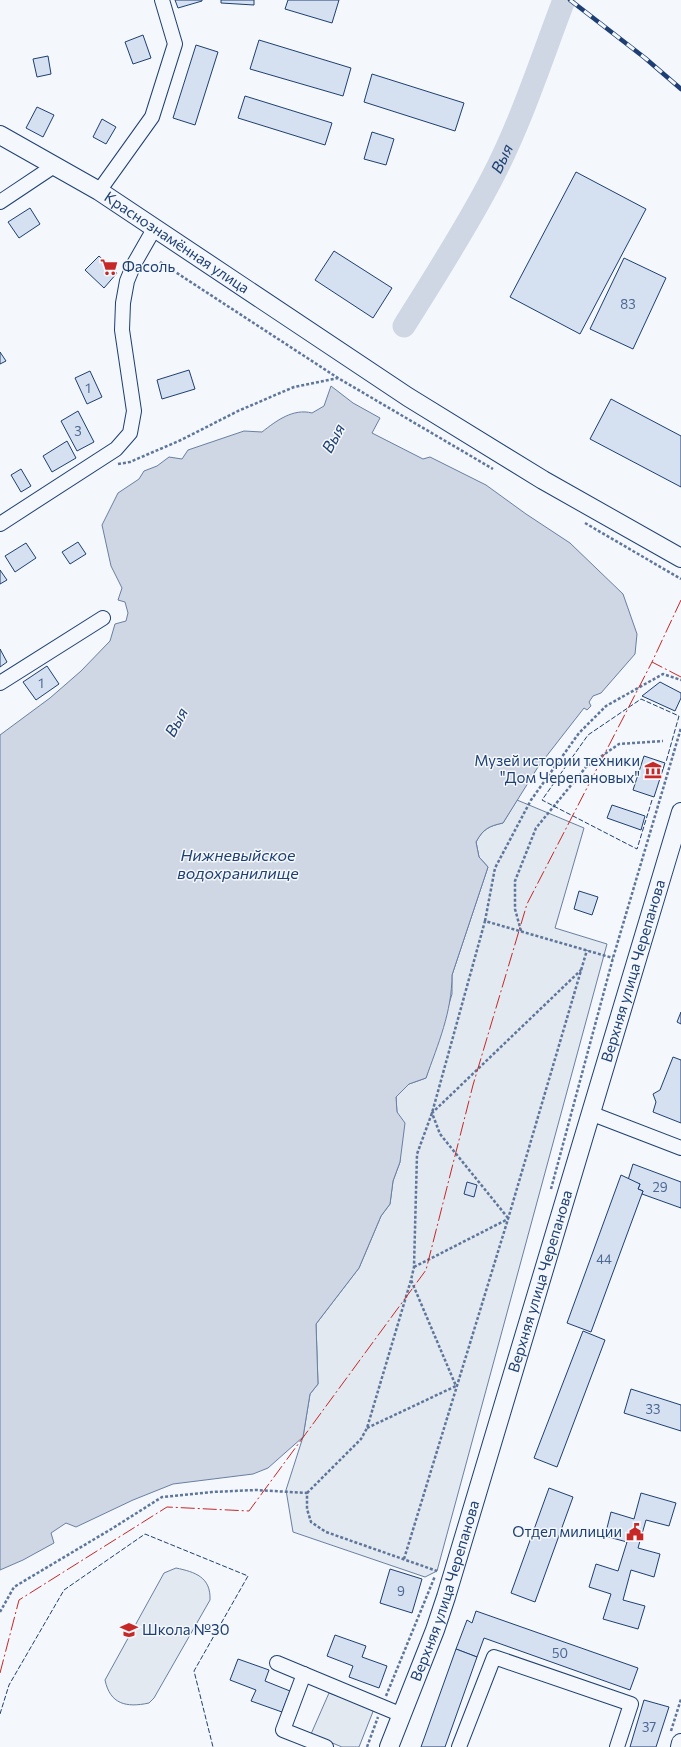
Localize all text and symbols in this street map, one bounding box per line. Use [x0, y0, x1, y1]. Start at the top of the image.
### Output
water label: Выя [486, 141, 516, 176]
street label: Краснознамённая улица [101, 187, 253, 297]
supermarket icon: Фасоль [99, 257, 119, 277]
place label: Фасоль [122, 257, 176, 275]
house number: 83 [620, 296, 636, 312]
house number: 1 [85, 380, 91, 396]
water label: Выя [317, 420, 348, 456]
house number: 3 [74, 423, 82, 439]
house number: 1 [38, 675, 44, 691]
water label: Выя [160, 704, 191, 740]
place label: Музей истории техники "Дом Черепановых" [474, 751, 640, 786]
museum icon: Музей истории техники "Дом Черепановых" [643, 760, 663, 780]
water label: Нижневыйское водохранилище [177, 845, 299, 882]
street label: Верхняя улица Черепанова [597, 877, 668, 1064]
house number: 29 [652, 1179, 668, 1195]
street label: Верхняя улица Черепанова [504, 1188, 575, 1374]
house number: 44 [596, 1251, 612, 1267]
house number: 33 [646, 1401, 660, 1417]
street label: Верхняя улица Черепанова [406, 1498, 482, 1684]
place label: Отдел милиции [512, 1522, 622, 1540]
public building icon: Отдел милиции [625, 1522, 645, 1542]
house number: 9 [397, 1583, 405, 1599]
school or university icon: Школа №30 [119, 1620, 139, 1640]
place label: Школа №30 [142, 1620, 229, 1638]
house number: 50 [552, 1645, 568, 1661]
house number: 37 [642, 1719, 656, 1735]

